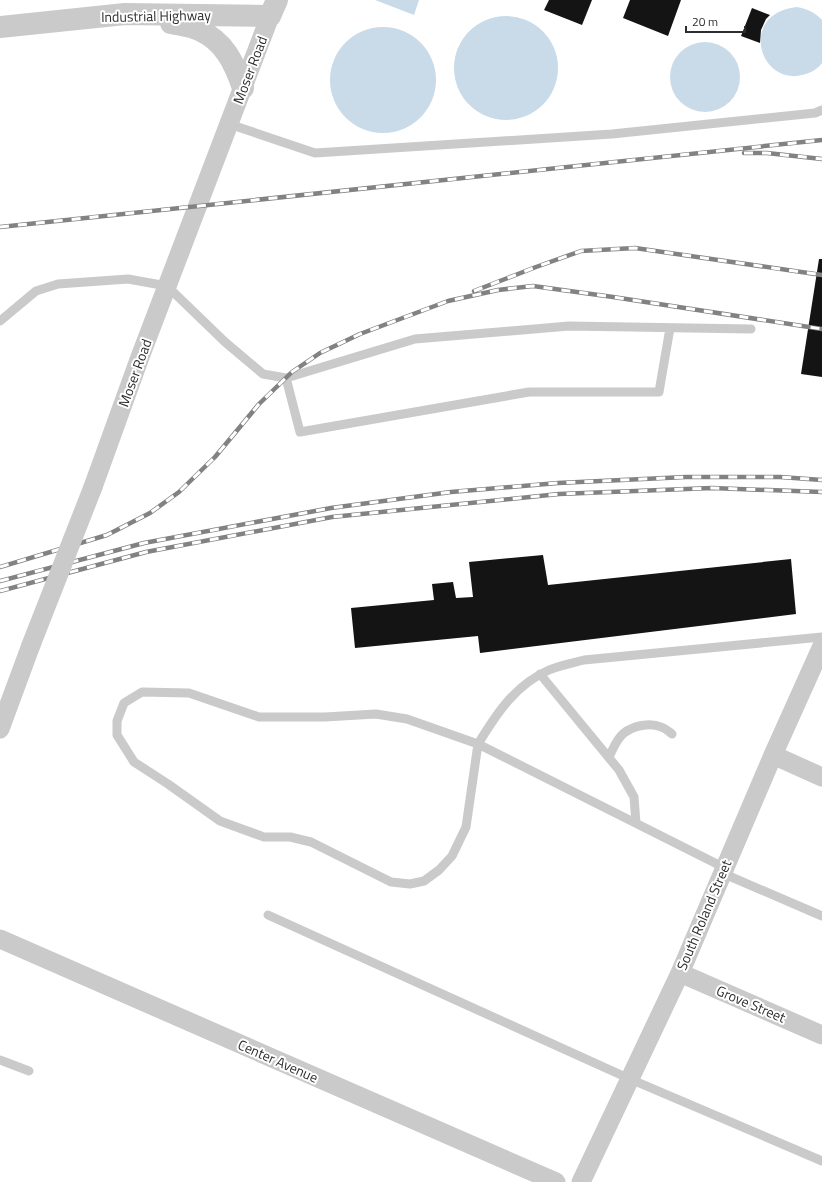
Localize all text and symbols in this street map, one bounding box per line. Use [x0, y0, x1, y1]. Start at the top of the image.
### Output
street label: Industrial Highway [101, 4, 211, 27]
scale bar [686, 8, 745, 34]
text: 20 m [692, 12, 718, 31]
street label: Moser Road [227, 33, 272, 107]
street label: Moser Road [113, 336, 157, 410]
street label: South Roland Street [671, 856, 736, 973]
street label: Grove Street [713, 980, 789, 1028]
street label: Center Avenue [235, 1034, 322, 1088]

